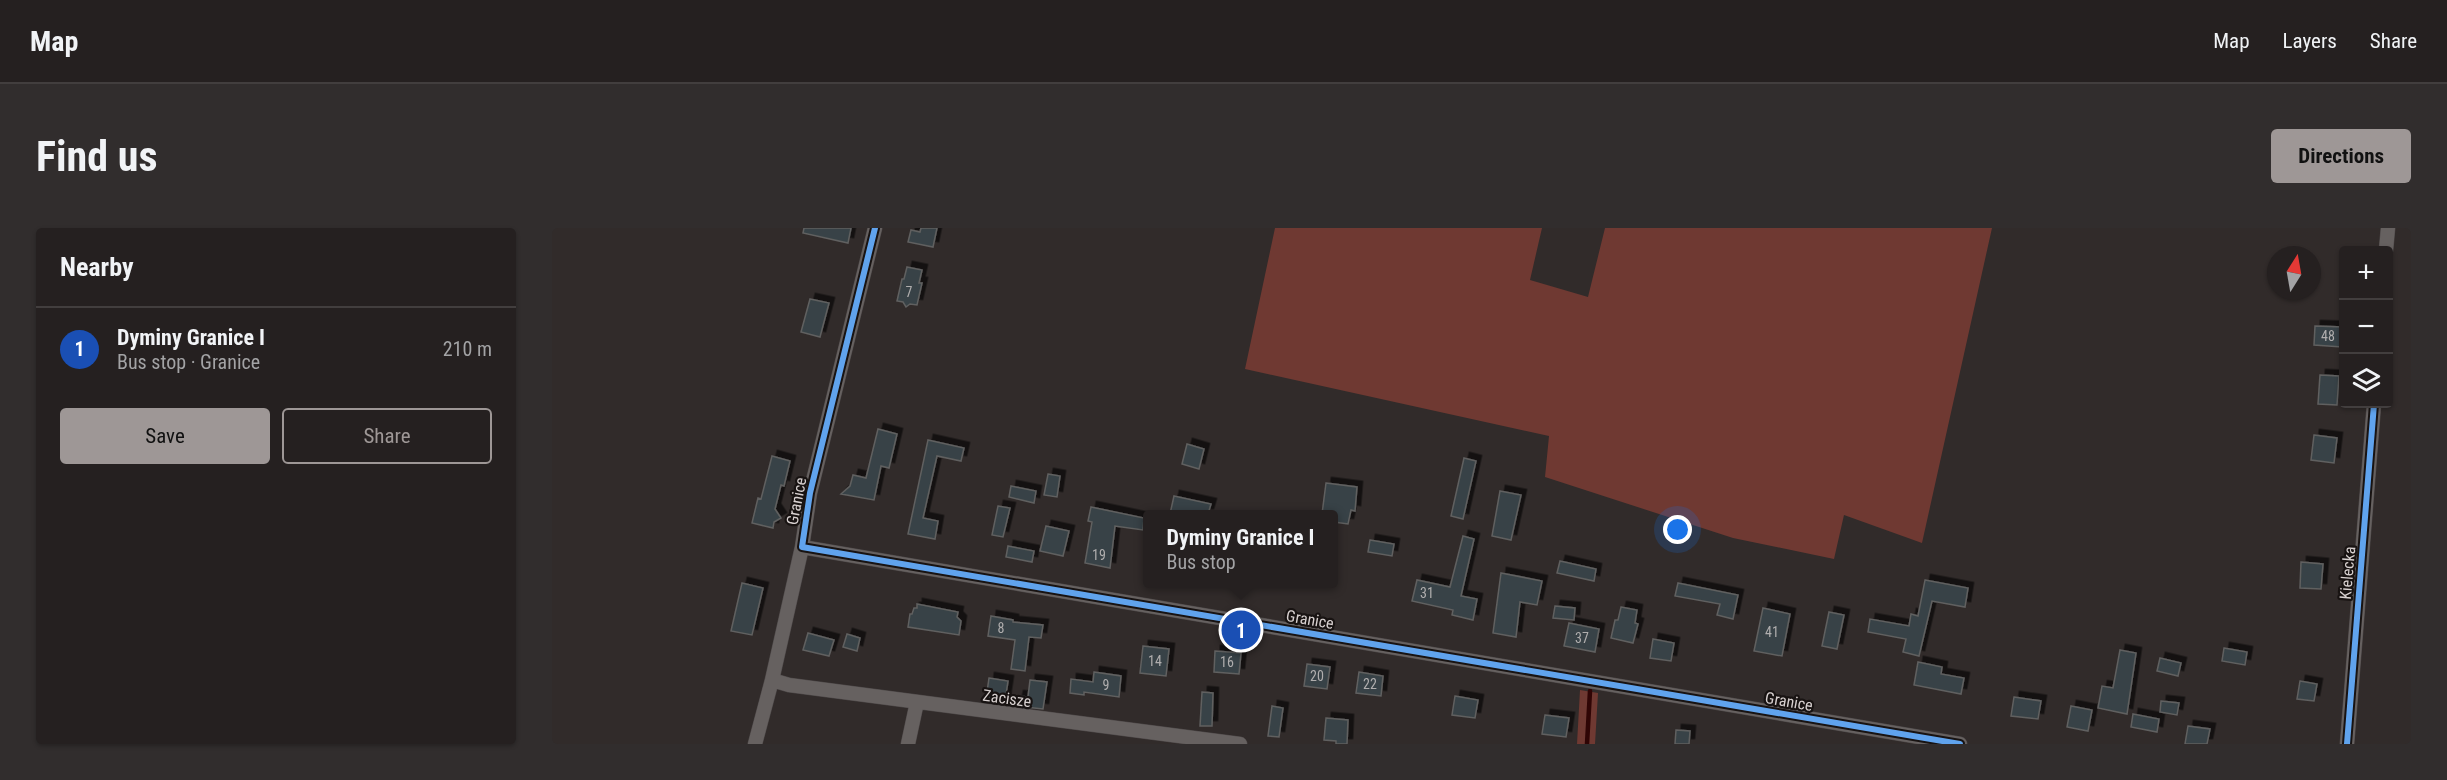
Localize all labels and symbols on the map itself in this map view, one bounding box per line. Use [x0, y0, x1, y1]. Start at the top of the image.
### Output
north arrow [2267, 246, 2321, 300]
house number: 7 [906, 284, 913, 300]
house number: 48 [2321, 328, 2335, 344]
street label: Granice [783, 476, 810, 526]
your location [1663, 515, 1692, 544]
street label: Kielecka [2336, 546, 2359, 600]
house number: 19 [1092, 547, 1106, 563]
house number: 31 [1420, 585, 1434, 601]
street label: Granice [1285, 606, 1335, 633]
pin: 1 [1222, 608, 1260, 652]
house number: 8 [998, 620, 1005, 636]
house number: 41 [1765, 624, 1779, 640]
house number: 37 [1575, 630, 1589, 646]
house number: 14 [1148, 653, 1162, 669]
house number: 16 [1220, 654, 1234, 670]
house number: 20 [1310, 668, 1324, 684]
house number: 22 [1363, 676, 1377, 692]
house number: 9 [1103, 677, 1109, 693]
street label: Zacisze [981, 686, 1032, 711]
street label: Granice [1764, 688, 1814, 715]

